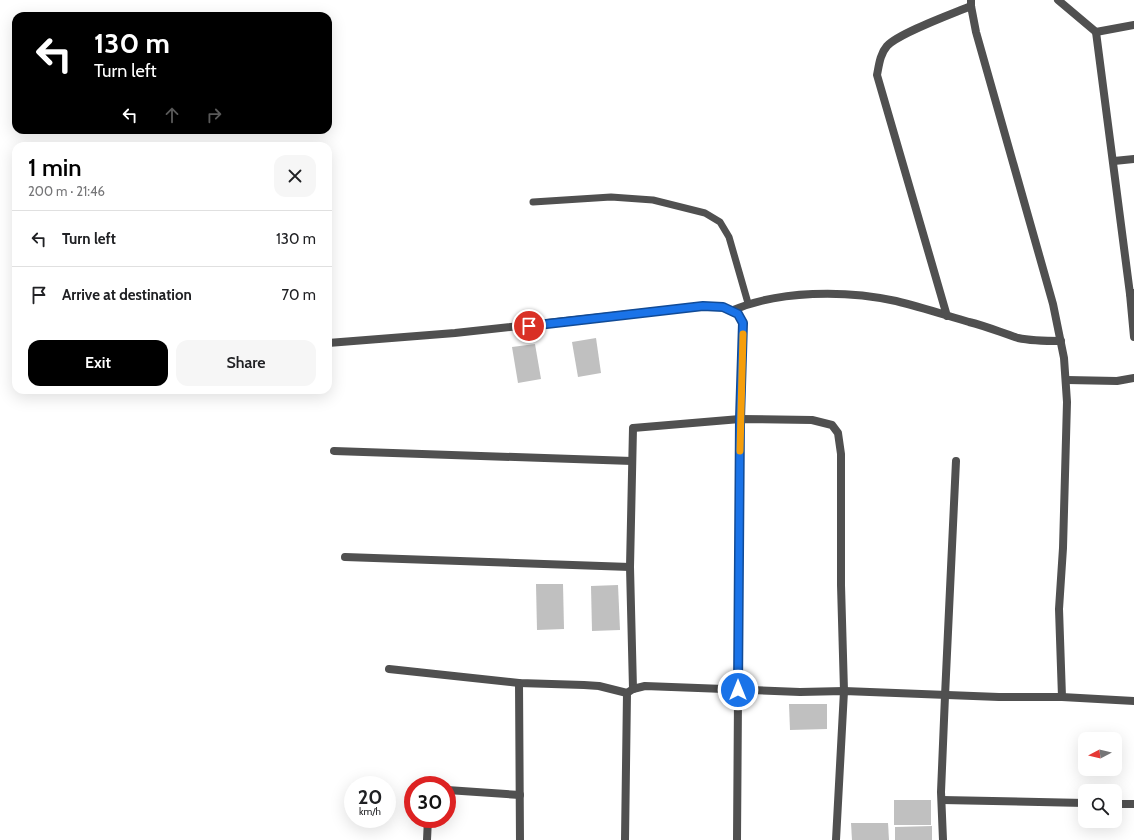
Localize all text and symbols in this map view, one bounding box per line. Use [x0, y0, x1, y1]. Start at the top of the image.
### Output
text: 130 m [94, 26, 170, 60]
icon: left [28, 28, 80, 80]
text: Turn left [94, 60, 157, 82]
icon: left [119, 104, 141, 126]
icon: ahead [161, 104, 183, 126]
icon: right [203, 104, 225, 126]
text: 1 min [28, 153, 82, 182]
button: close [274, 155, 316, 197]
text: 200 m · 21:46 [28, 183, 105, 199]
icon: left [28, 228, 50, 250]
text: Turn left [62, 230, 116, 248]
text: 130 m [276, 230, 316, 248]
icon: arrive [28, 284, 50, 306]
text: Arrive at destination [62, 286, 192, 304]
text: 70 m [282, 286, 316, 304]
pin [512, 309, 546, 343]
icon: arrive [518, 315, 540, 337]
button: Exit [28, 340, 168, 386]
button: Share [176, 340, 316, 386]
position arrow [717, 669, 759, 711]
north arrow [1078, 732, 1122, 776]
map controls [1078, 732, 1122, 828]
speed limit sign: 30 [404, 776, 456, 828]
button: search [1078, 784, 1122, 828]
text: 20 [358, 785, 382, 809]
text: km/h [359, 805, 381, 818]

